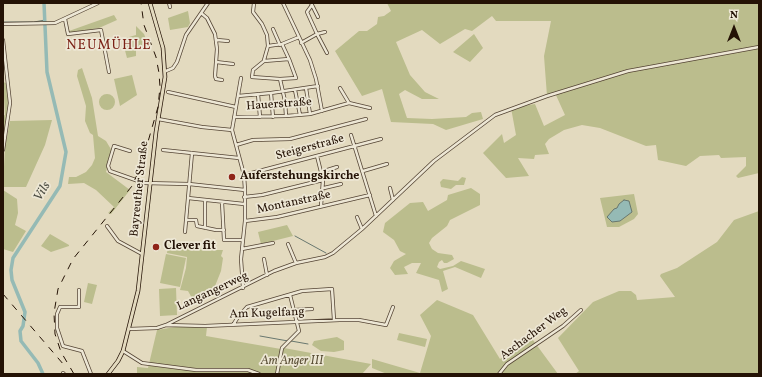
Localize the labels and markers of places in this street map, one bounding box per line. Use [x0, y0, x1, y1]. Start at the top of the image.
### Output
place label: Auferstehungskirche [240, 170, 359, 184]
marker: Auferstehungskirche [227, 172, 237, 182]
place label: Clever fit [164, 240, 216, 254]
marker: Clever fit [151, 242, 161, 252]

